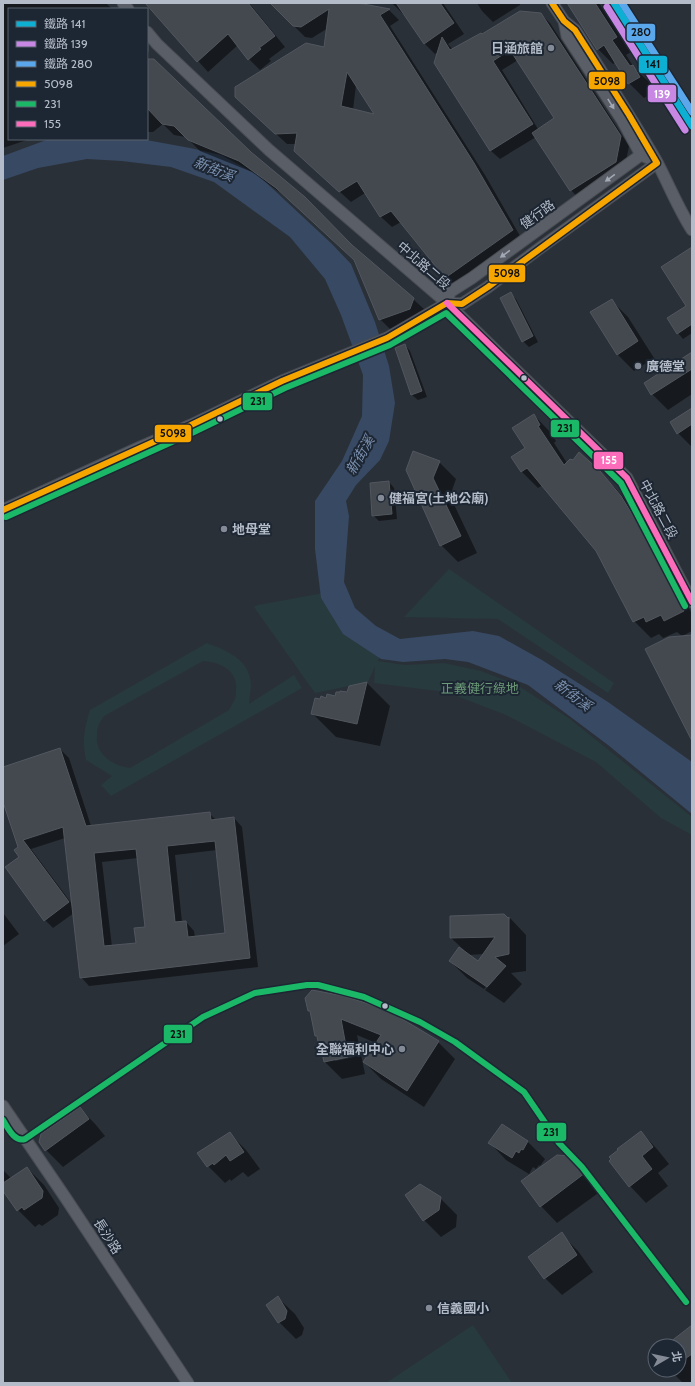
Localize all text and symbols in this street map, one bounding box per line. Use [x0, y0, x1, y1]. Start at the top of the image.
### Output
legend [8, 8, 148, 140]
text: 鐵路 141 [44, 16, 85, 31]
line badge: 280 [626, 23, 656, 42]
text: 280 [631, 25, 651, 39]
text: 鐵路 139 [44, 36, 88, 51]
place label: 日涵旅館 [491, 40, 543, 56]
marker: 日涵旅館 [546, 43, 556, 53]
line badge: 141 [638, 55, 668, 74]
text: 鐵路 280 [44, 56, 93, 71]
text: 141 [646, 57, 660, 71]
line badge: 5098 [588, 71, 626, 90]
text: 5098 [594, 74, 621, 88]
text: 5098 [44, 76, 73, 91]
line badge: 139 [647, 84, 677, 103]
text: 139 [654, 87, 670, 101]
text: 231 [44, 96, 61, 111]
one-way arrow [607, 99, 615, 109]
text: 155 [44, 116, 61, 131]
water label: 新街溪 [191, 153, 239, 186]
one-way arrow [605, 174, 615, 182]
street label: 健行路 [517, 196, 557, 232]
street label: 中北路二段 [394, 238, 454, 292]
one-way arrow [500, 250, 510, 258]
line badge: 5098 [488, 264, 526, 283]
text: 5098 [494, 266, 521, 280]
place label: 廣德堂 [646, 358, 685, 374]
marker: 廣德堂 [633, 361, 643, 371]
unlabelled marker [519, 373, 529, 383]
line badge: 231 [242, 392, 273, 411]
text: 231 [250, 394, 266, 408]
unlabelled marker [215, 414, 225, 424]
line badge: 231 [550, 419, 580, 438]
text: 231 [557, 421, 573, 435]
line badge: 5098 [154, 424, 192, 443]
text: 5098 [160, 426, 187, 440]
water label: 新街溪 [342, 431, 379, 478]
line badge: 155 [593, 451, 624, 470]
text: 155 [601, 453, 617, 467]
street label: 中北路二段 [637, 477, 681, 541]
place label: 健福宮(土地公廟) [389, 490, 489, 506]
marker: 健福宮(土地公廟) [376, 493, 386, 503]
place label: 地母堂 [232, 521, 271, 537]
marker: 地母堂 [219, 524, 229, 534]
water label: 新街溪 [551, 675, 597, 716]
park label: 正義健行綠地 [441, 680, 519, 696]
unlabelled marker [380, 1001, 390, 1011]
line badge: 231 [163, 1024, 193, 1044]
text: 231 [170, 1027, 186, 1041]
place label: 全聯福利中心 [316, 1041, 394, 1057]
marker: 全聯福利中心 [397, 1044, 407, 1054]
line badge: 231 [536, 1122, 567, 1142]
text: 231 [543, 1125, 559, 1139]
street label: 長沙路 [91, 1215, 125, 1257]
place label: 信義國小 [437, 1300, 490, 1316]
marker: 信義國小 [424, 1303, 434, 1313]
north arrow [647, 1338, 687, 1378]
text: 北 [669, 1350, 685, 1363]

